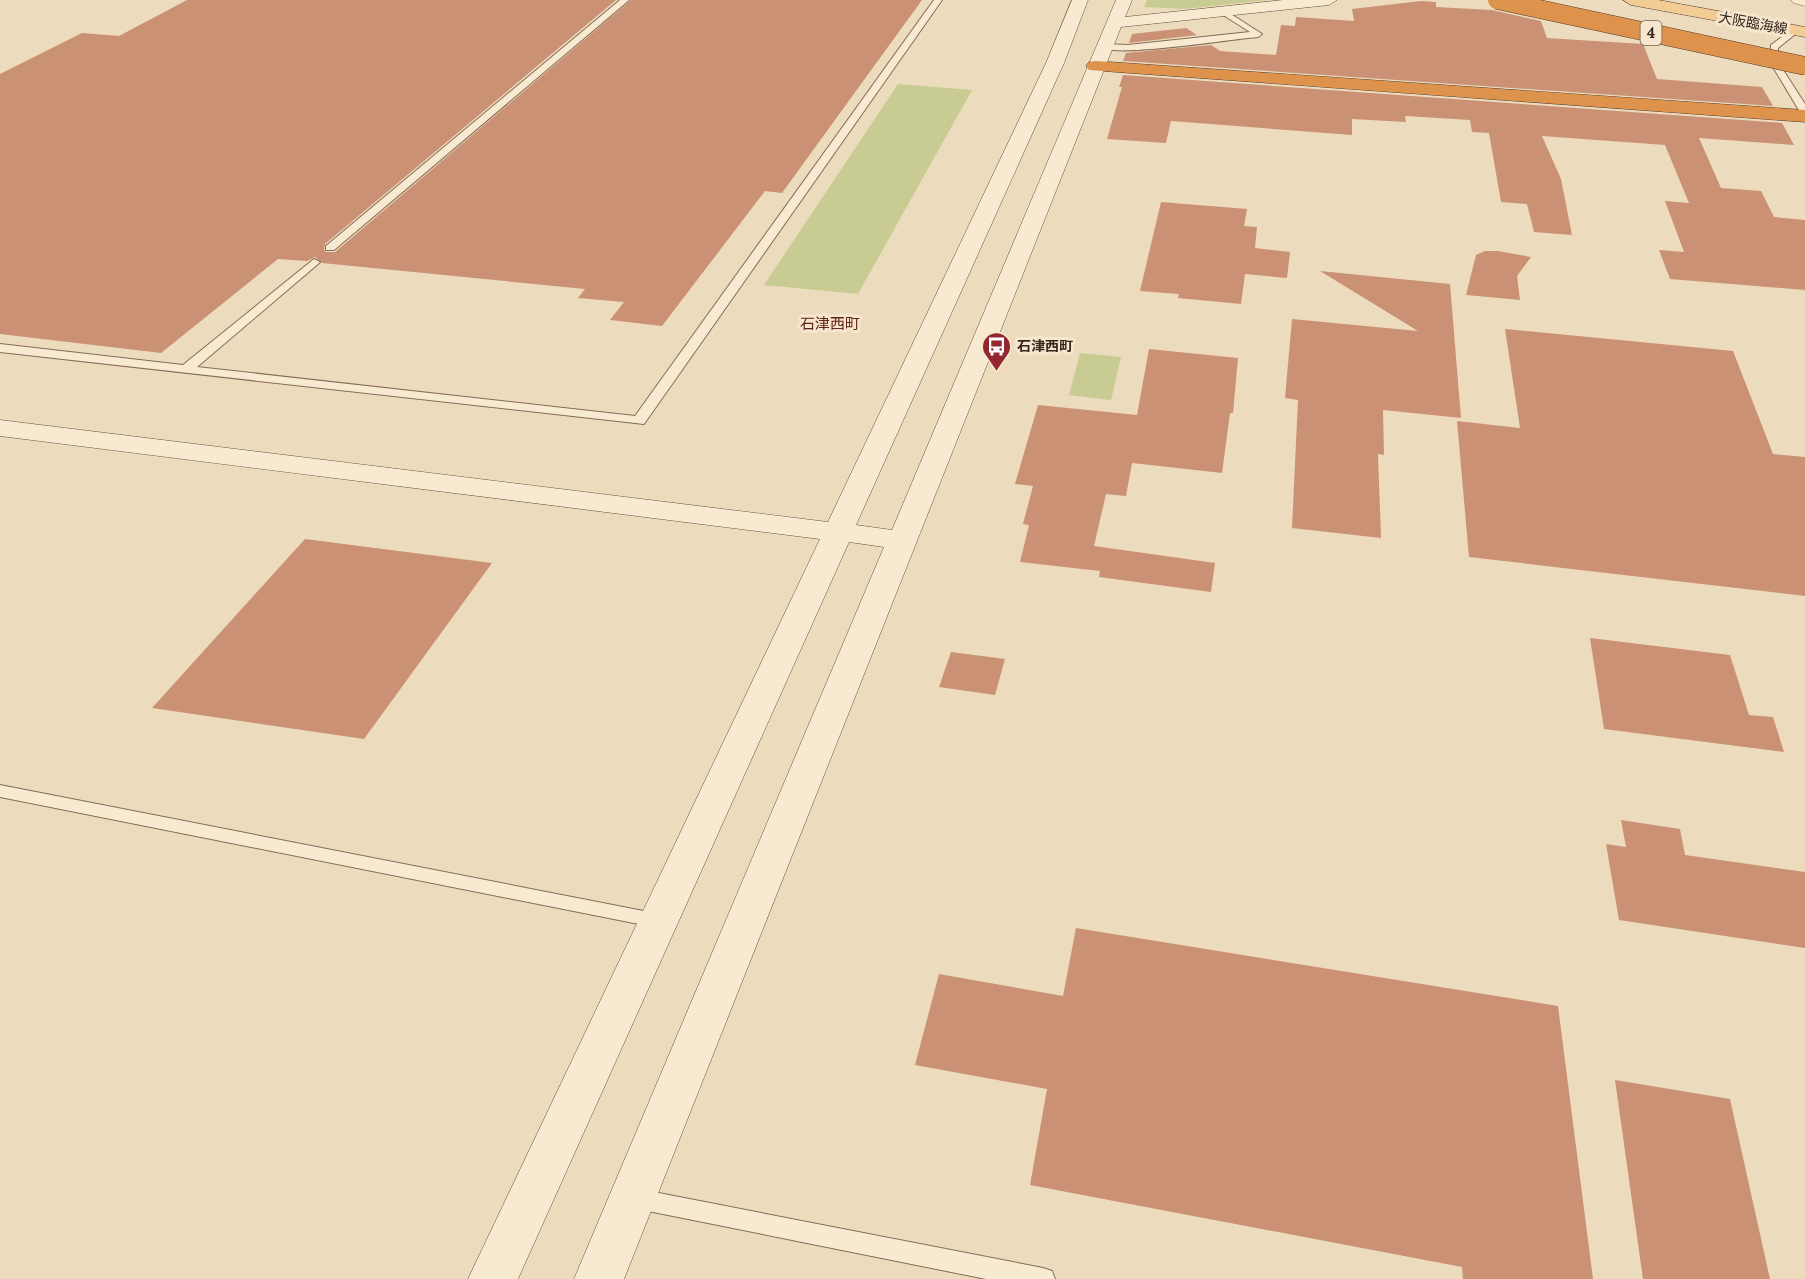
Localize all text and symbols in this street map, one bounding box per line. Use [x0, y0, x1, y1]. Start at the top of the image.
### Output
street label: 大阪臨海線 [1717, 8, 1789, 38]
road number: 4 [1640, 21, 1662, 45]
district label: 石津西町 [800, 314, 860, 333]
bus stop icon: 石津西町 [980, 330, 1012, 372]
place label: 石津西町 [1017, 337, 1073, 355]

